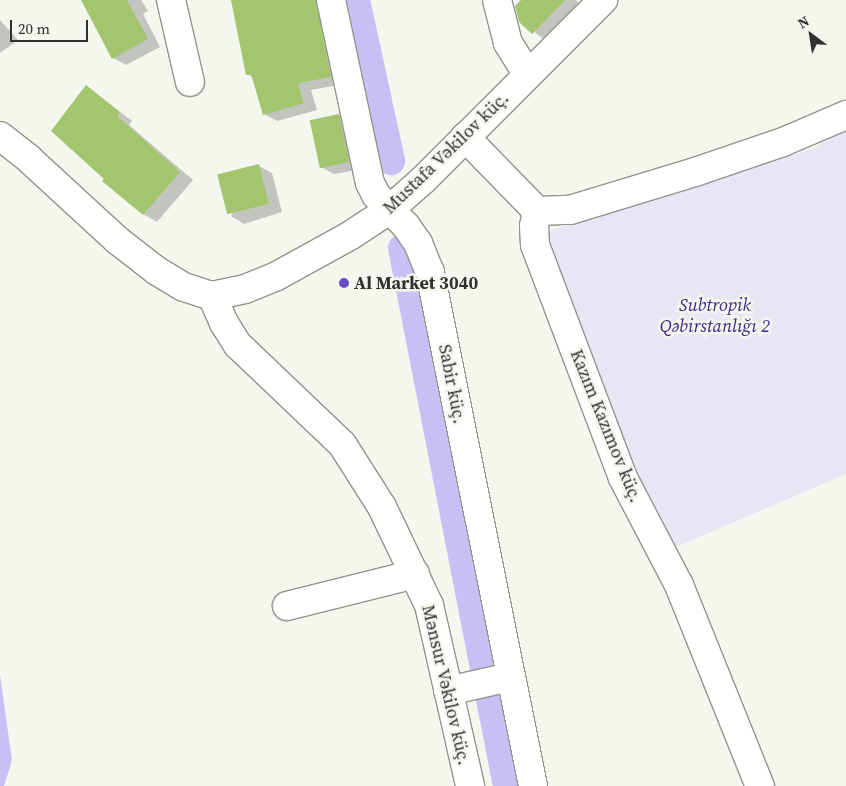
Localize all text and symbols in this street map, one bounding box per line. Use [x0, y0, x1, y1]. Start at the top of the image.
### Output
scale bar [12, 10, 90, 42]
north arrow [786, 10, 836, 60]
text: N [794, 11, 813, 33]
text: 20 m [18, 18, 50, 39]
street label: Mustafa Vəkilov küç. [378, 87, 514, 219]
place label: Al Market 3040 [354, 272, 478, 294]
marker: Al Market 3040 [338, 277, 350, 289]
park label: Subtropik Qəbirstanlığı 2 [660, 295, 770, 338]
street label: Sabir küç. [434, 343, 470, 425]
street label: Kazım Kazımov küç. [565, 346, 647, 506]
street label: Mənsur Vəkilov küç. [417, 603, 475, 767]

